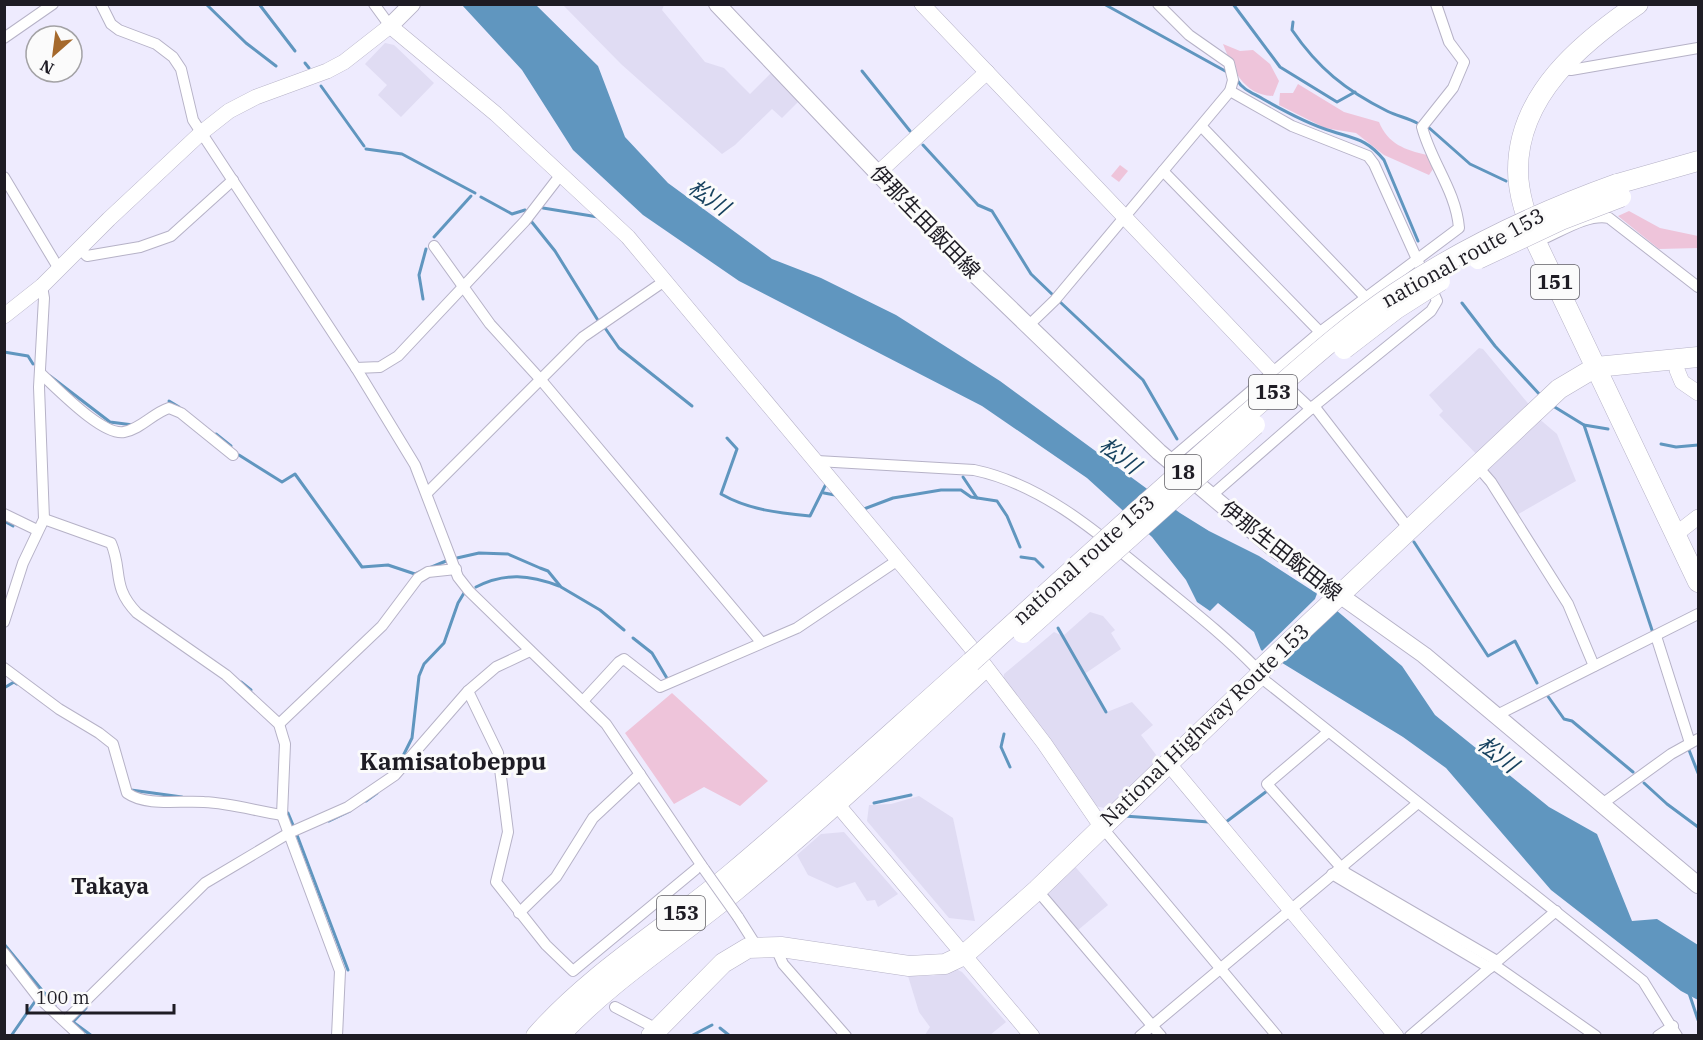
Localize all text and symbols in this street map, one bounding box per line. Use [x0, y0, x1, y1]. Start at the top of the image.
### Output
north arrow [24, 24, 84, 84]
text: N [37, 55, 57, 79]
street label: 伊那生田飯田線 [865, 159, 987, 284]
water label: 松川 [683, 172, 737, 222]
street label: national route 153 [1376, 201, 1549, 314]
road number: 151 [1531, 265, 1579, 299]
road number: 153 [1249, 375, 1297, 409]
water label: 松川 [1094, 430, 1148, 481]
road number: 18 [1165, 455, 1201, 489]
street label: national route 153 [1006, 488, 1160, 631]
street label: 伊那生田飯田線 [1215, 494, 1348, 606]
street label: National Highway Route 153 [1094, 617, 1315, 832]
water label: 松川 [1472, 729, 1526, 780]
district label: Kamisatobeppu [360, 745, 546, 777]
district label: Takaya [71, 871, 149, 900]
road number: 153 [657, 896, 705, 930]
scale bar [27, 977, 174, 1015]
text: 100 m [36, 986, 90, 1009]

